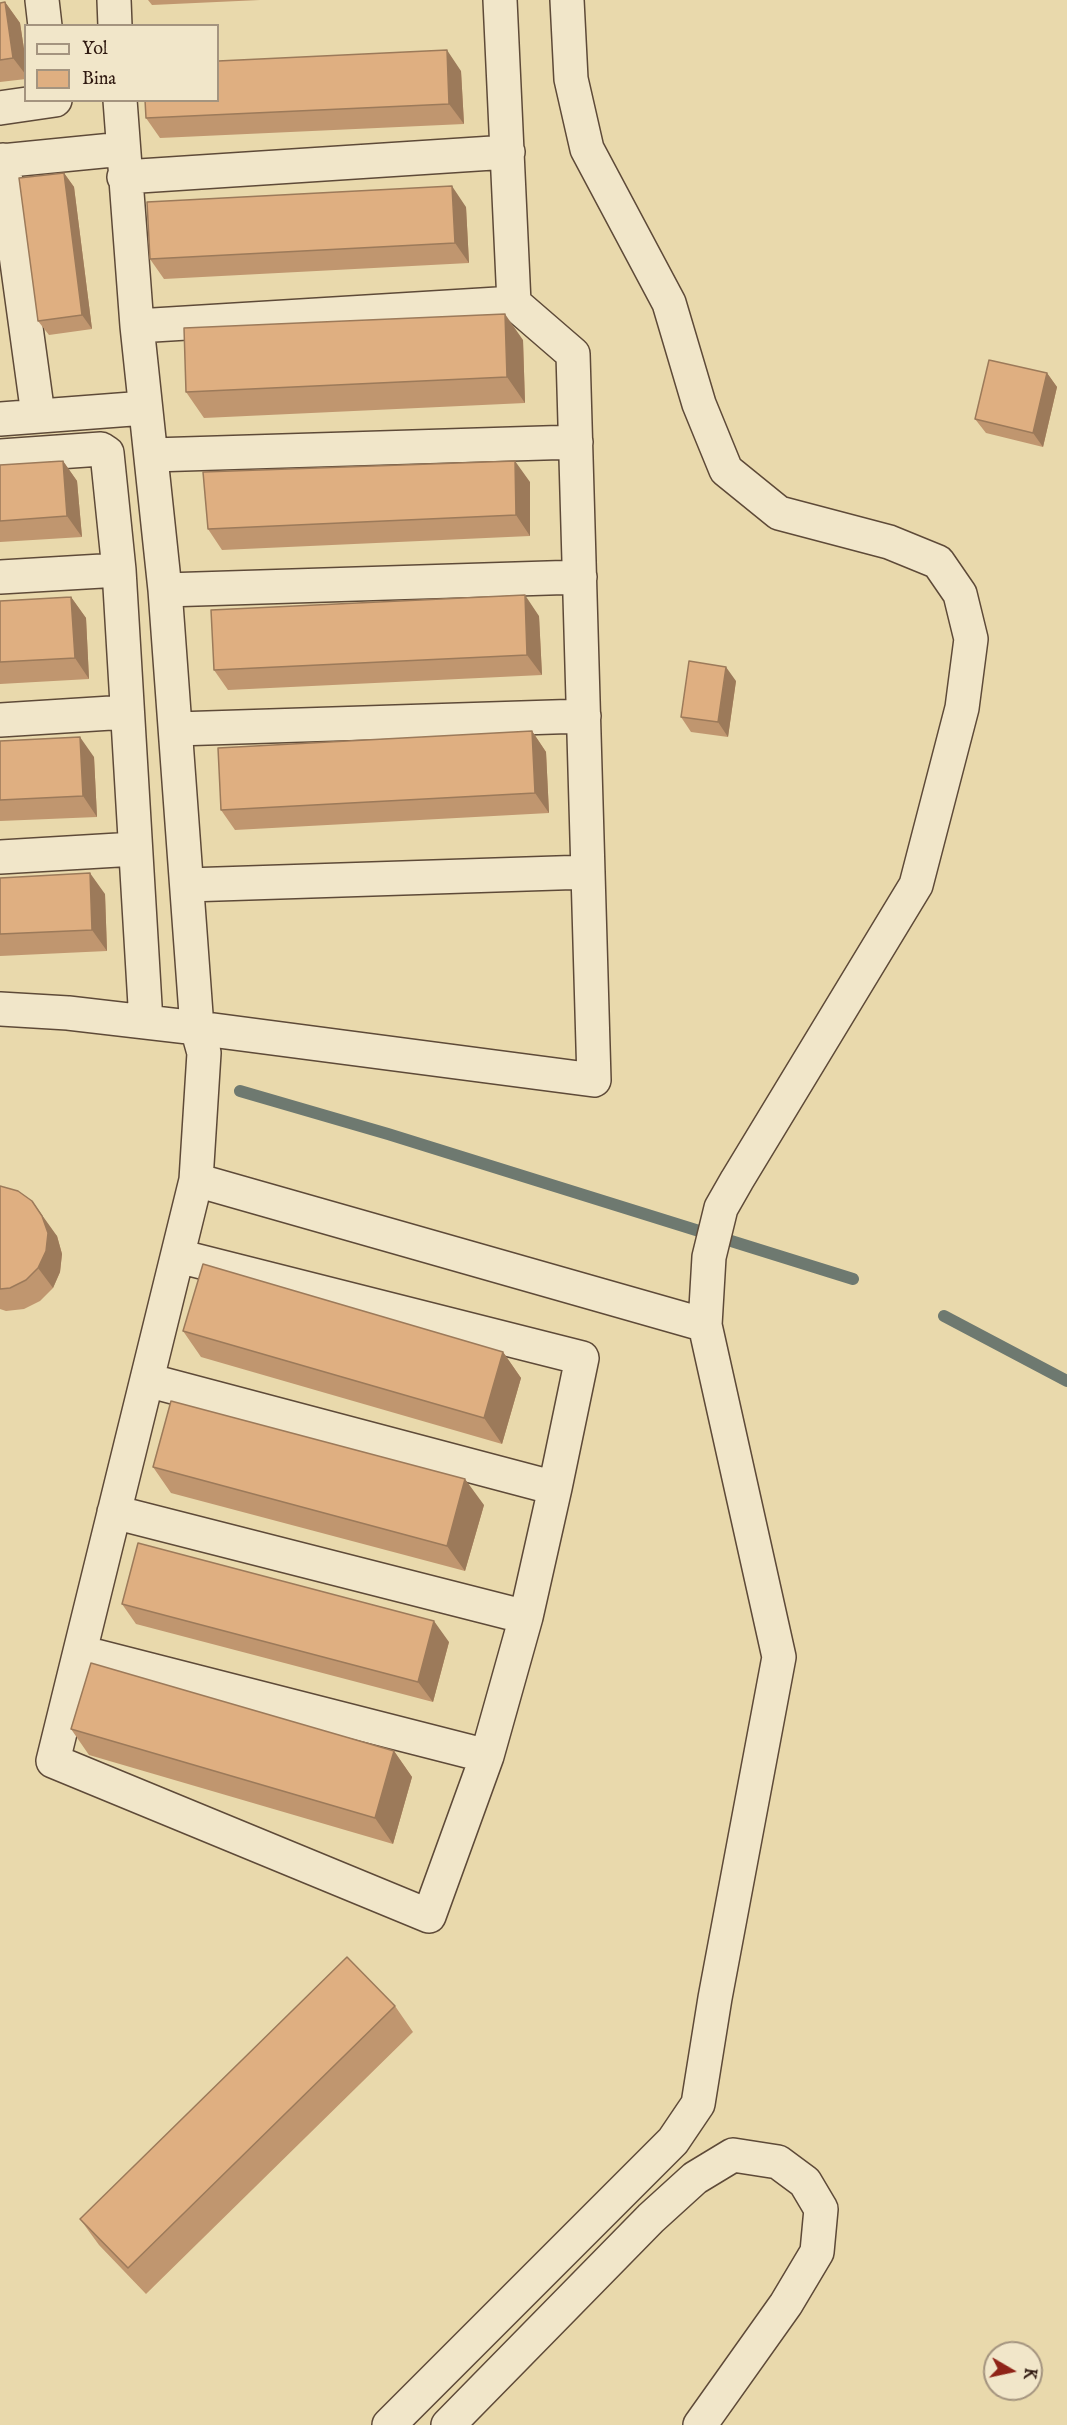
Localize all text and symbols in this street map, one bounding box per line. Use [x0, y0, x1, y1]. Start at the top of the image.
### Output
legend [24, 24, 219, 102]
text: Yol [82, 38, 108, 61]
text: Bina [82, 68, 116, 91]
north arrow [983, 2341, 1043, 2401]
text: K [1018, 2366, 1040, 2381]

